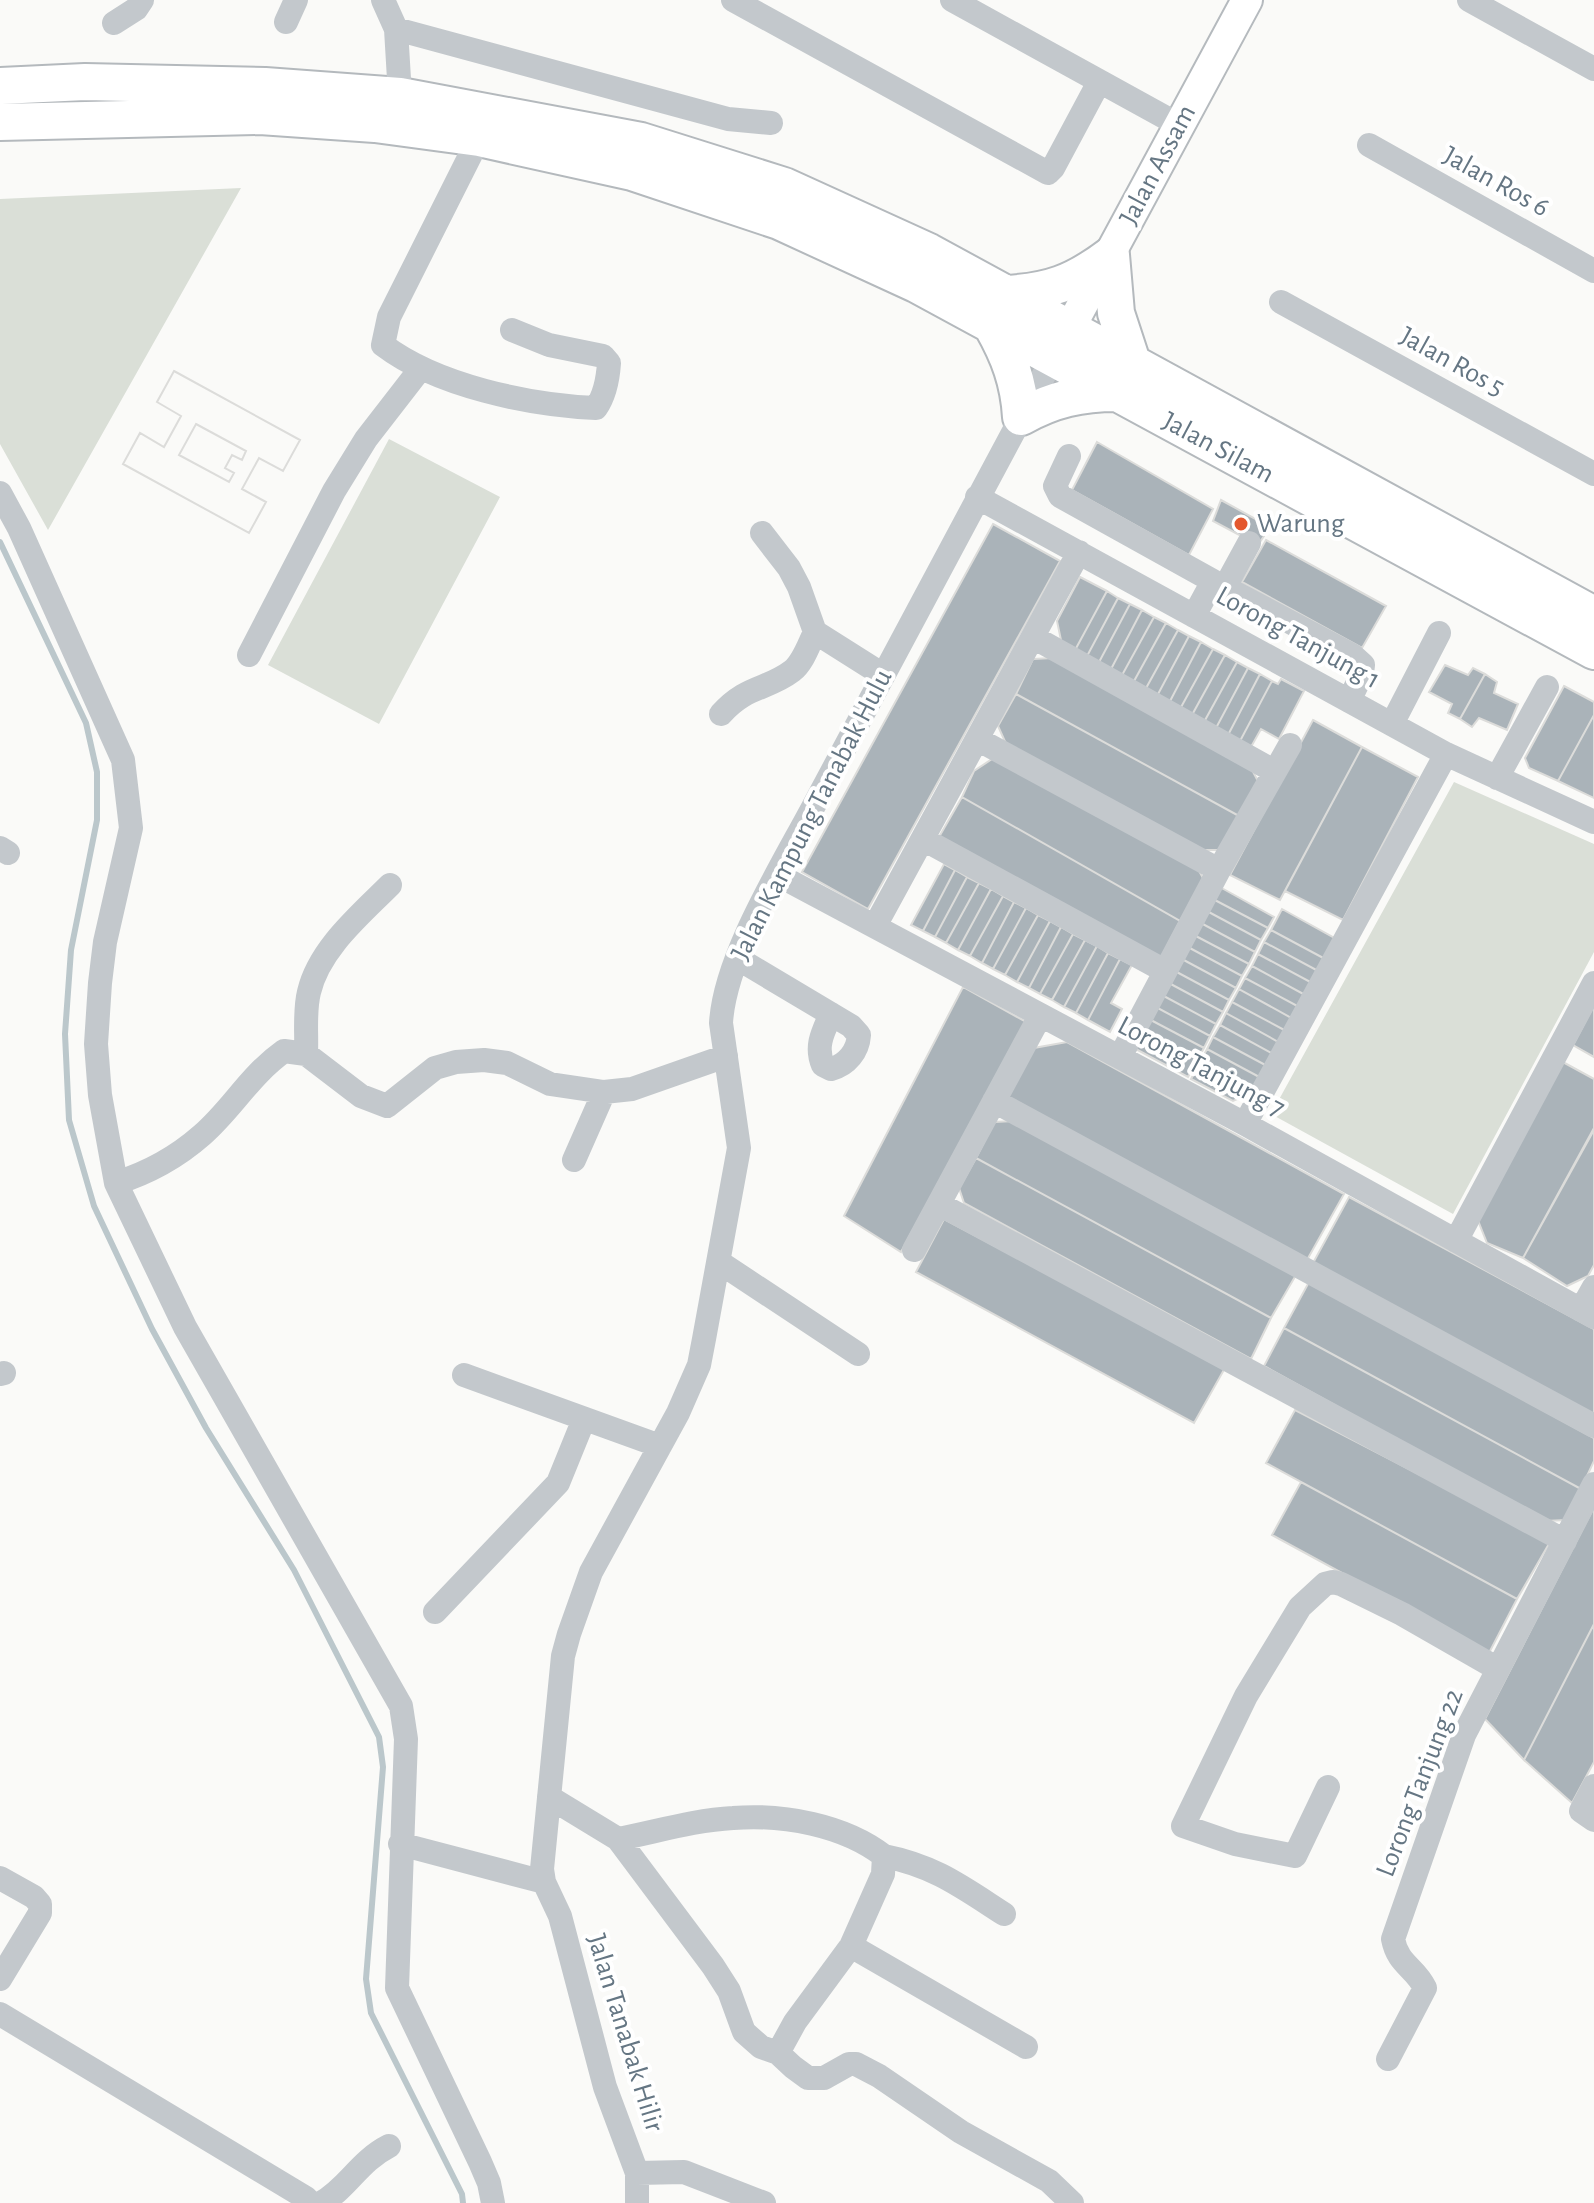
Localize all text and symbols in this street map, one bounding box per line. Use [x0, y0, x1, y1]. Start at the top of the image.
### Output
street label: Jalan Assam [1115, 100, 1201, 230]
street label: Jalan Ros 6 [1438, 142, 1554, 222]
street label: Jalan Ros 5 [1395, 322, 1509, 402]
street label: Jalan Silam [1158, 407, 1278, 489]
place label: Warung [1257, 510, 1345, 538]
marker: Warung [1232, 515, 1250, 533]
street label: Lorong Tanjung 1 [1211, 581, 1385, 695]
street label: Jalan Kampung Tanabak Hulu [726, 665, 898, 965]
street label: Lorong Tanjung 7 [1113, 1011, 1289, 1123]
street label: Lorong Tanjung 22 [1371, 1685, 1469, 1881]
street label: Jalan Tanabak Hilir [582, 1931, 668, 2135]

